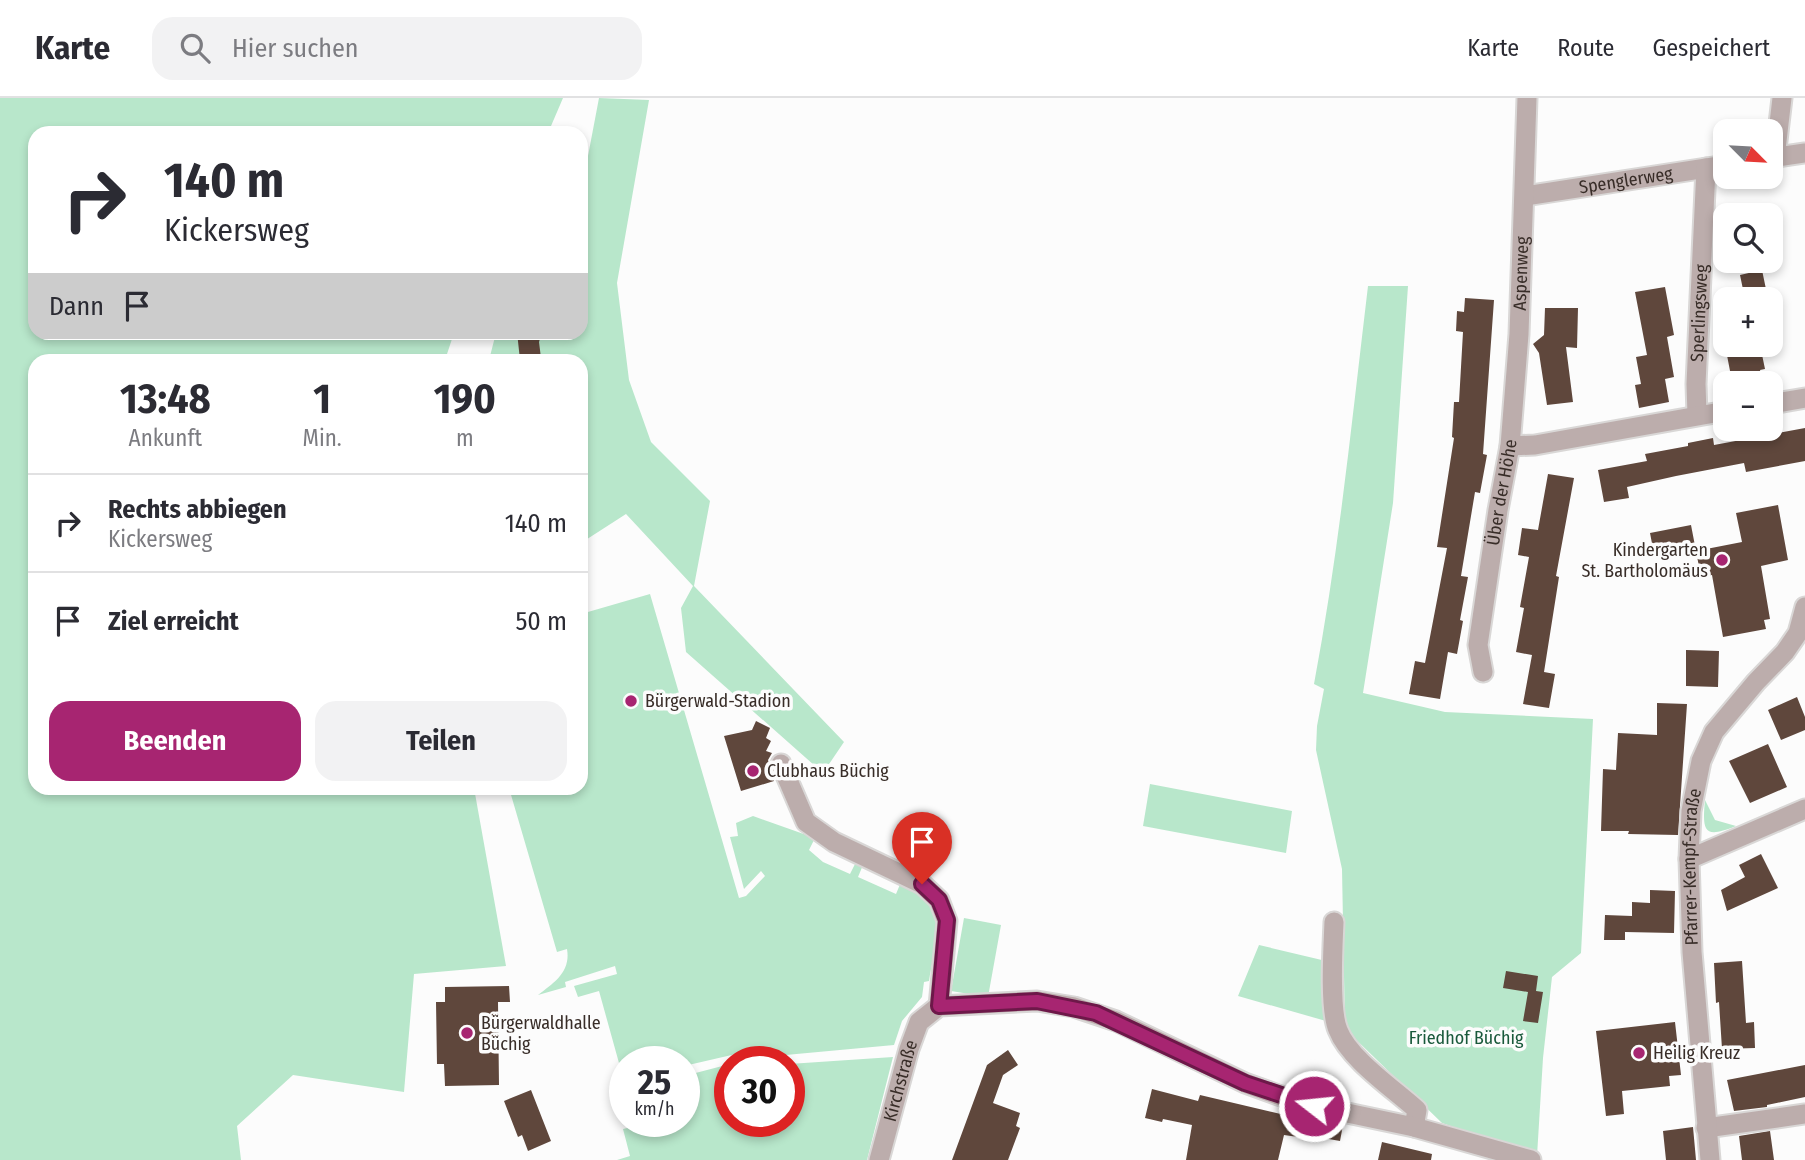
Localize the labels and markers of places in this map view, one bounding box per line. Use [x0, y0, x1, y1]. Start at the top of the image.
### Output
place label: Kindergarten St. Bartholomäus [1581, 539, 1708, 582]
marker: Kindergarten St. Bartholomäus [1714, 552, 1730, 568]
place label: Bürgerwald-Stadion [645, 690, 791, 712]
marker: Bürgerwald-Stadion [623, 693, 639, 709]
place label: Clubhaus Büchig [767, 760, 889, 782]
marker: Clubhaus Büchig [745, 763, 761, 779]
pin [892, 812, 952, 884]
place label: Bürgerwaldhalle Büchig [481, 1012, 601, 1055]
marker: Bürgerwaldhalle Büchig [459, 1025, 475, 1041]
place label: Heilig Kreuz [1653, 1042, 1740, 1064]
marker: Heilig Kreuz [1631, 1045, 1647, 1061]

